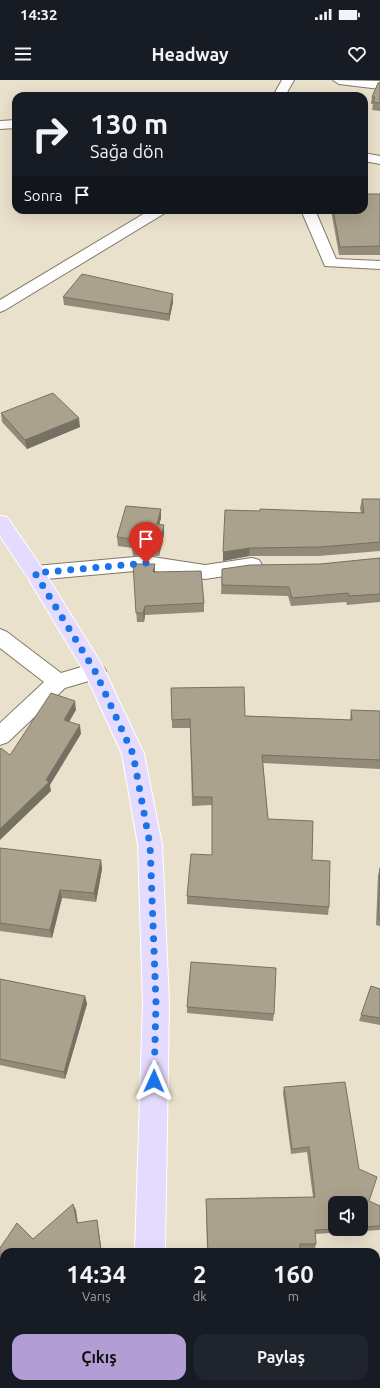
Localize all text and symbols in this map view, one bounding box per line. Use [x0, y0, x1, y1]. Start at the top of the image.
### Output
text: 14:32 [20, 6, 58, 23]
icon: menu [12, 43, 34, 65]
icon: heart [346, 43, 368, 65]
text: Headway [151, 44, 229, 64]
icon: right [24, 108, 76, 160]
text: 130 m [90, 108, 168, 139]
text: Sağa dön [90, 141, 164, 161]
icon: arrive [71, 184, 93, 206]
text: Sonra [24, 187, 63, 204]
pin [129, 522, 163, 563]
icon: arrive [135, 528, 157, 550]
position arrow [133, 1060, 175, 1102]
map controls [328, 1196, 368, 1236]
button: sound [328, 1196, 368, 1236]
text: 14:34 [66, 1261, 126, 1288]
text: 2 [193, 1261, 206, 1288]
text: 160 [273, 1261, 314, 1288]
text: Varış [82, 1289, 111, 1303]
text: dk [193, 1289, 207, 1303]
text: m [288, 1289, 299, 1303]
button: Çıkış [12, 1334, 186, 1380]
button: Paylaş [194, 1334, 368, 1380]

